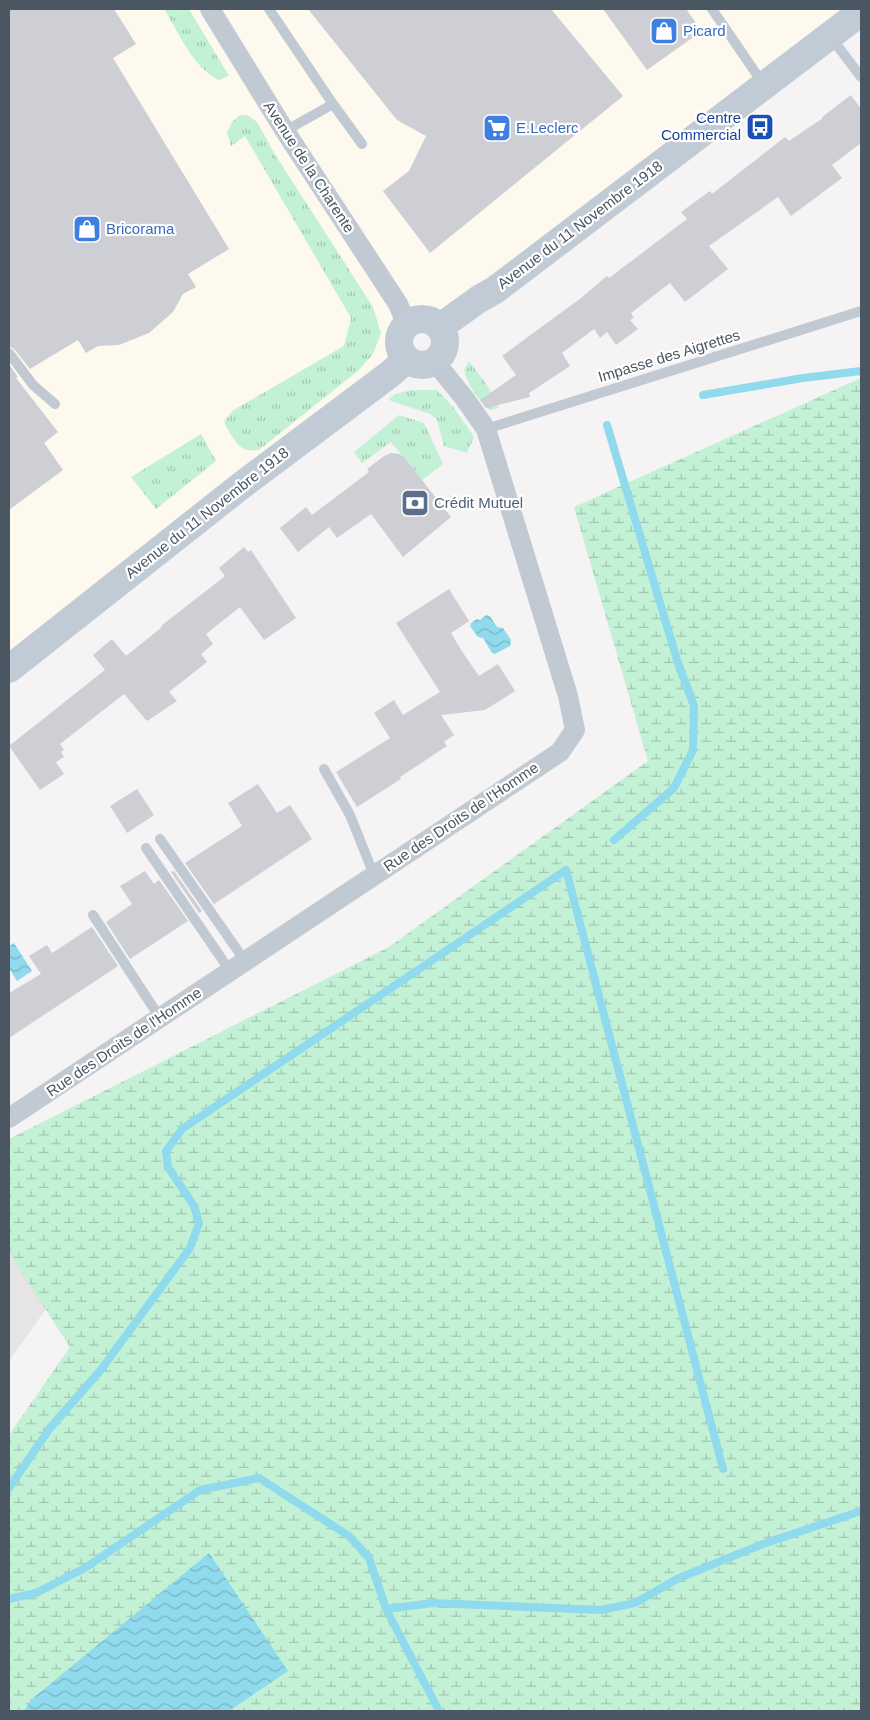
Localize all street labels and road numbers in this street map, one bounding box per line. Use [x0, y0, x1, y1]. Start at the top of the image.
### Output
street label: Avenue de la Charente [261, 98, 358, 236]
street label: Avenue du 11 Novembre 1918 [494, 157, 666, 292]
street label: Impasse des Aigrettes [596, 326, 742, 385]
street label: Avenue du 11 Novembre 1918 [122, 444, 292, 582]
street label: Rue des Droits de l'Homme [380, 758, 541, 875]
street label: Rue des Droits de l'Homme [43, 983, 204, 1100]

